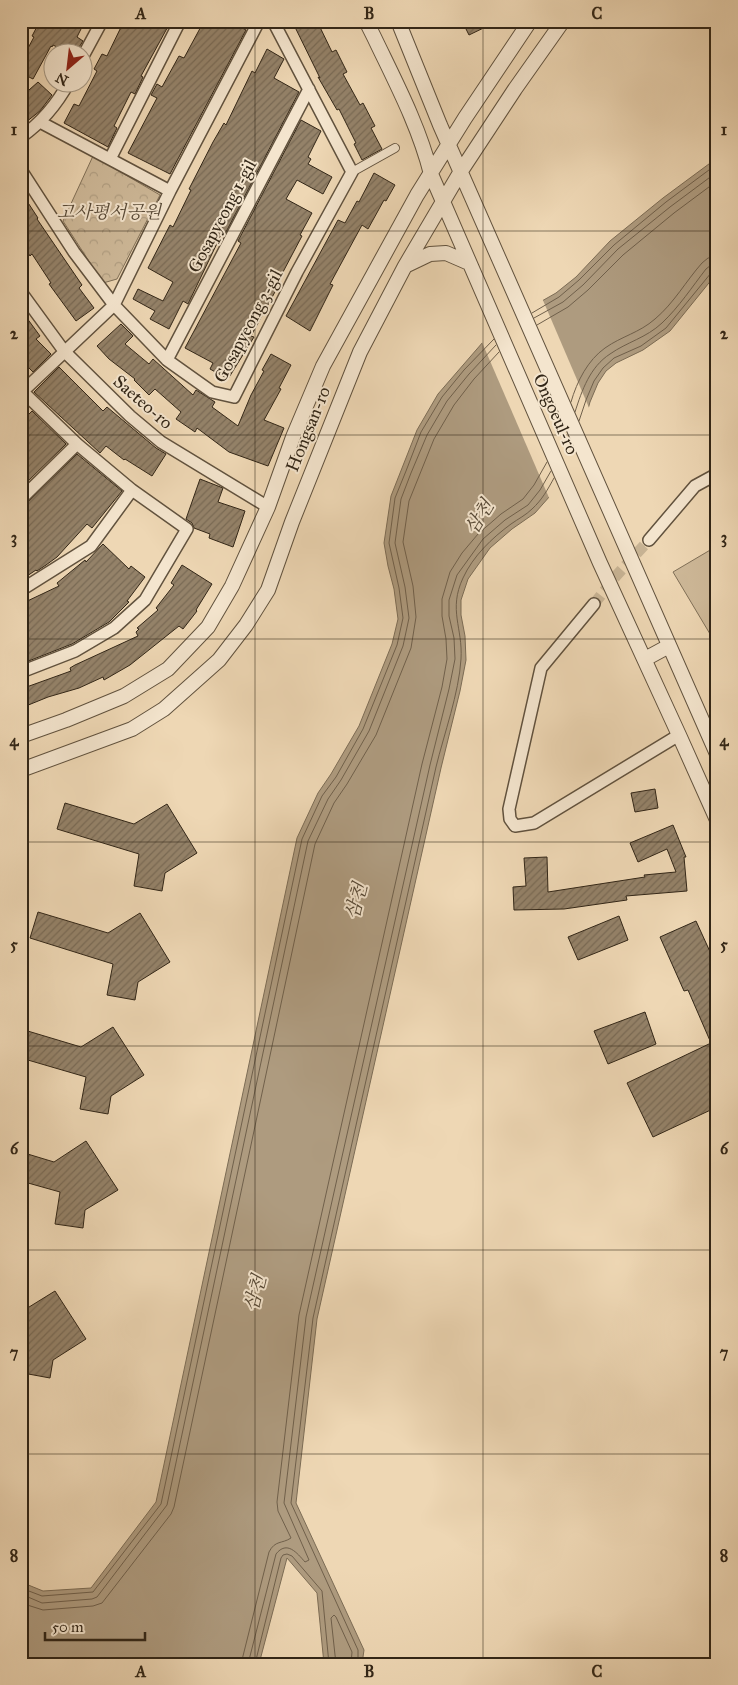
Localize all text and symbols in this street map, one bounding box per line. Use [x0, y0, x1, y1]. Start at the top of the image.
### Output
text: A [135, 4, 147, 23]
text: B [364, 4, 374, 23]
text: C [592, 4, 603, 23]
north arrow [42, 42, 92, 92]
text: N [53, 69, 71, 89]
text: 1 [11, 120, 18, 139]
text: 1 [721, 120, 728, 139]
street label: Gosapyeong 1-gil [183, 156, 262, 277]
park label: 고사평서공원 [57, 201, 163, 223]
street label: Gosapyeong 3-gil [209, 265, 288, 387]
text: 2 [10, 324, 19, 343]
text: 2 [720, 324, 729, 343]
street label: Saeteo-ro [109, 370, 177, 434]
street label: Ongoeul-ro [527, 370, 584, 458]
street label: Hongsan-ro [281, 383, 336, 475]
water label: 삼천 [460, 494, 499, 539]
text: 3 [11, 528, 17, 548]
text: 3 [721, 528, 727, 548]
text: 4 [10, 731, 20, 751]
text: 4 [720, 731, 730, 751]
water label: 삼천 [340, 879, 372, 922]
text: 5 [10, 935, 18, 954]
text: 5 [720, 935, 728, 954]
text: 6 [10, 1139, 19, 1158]
text: 6 [720, 1139, 729, 1158]
water label: 삼천 [239, 1271, 271, 1314]
text: 7 [10, 1343, 19, 1362]
text: 7 [720, 1343, 729, 1362]
text: 8 [10, 1546, 18, 1565]
text: 8 [720, 1546, 728, 1565]
scale bar [45, 1610, 145, 1642]
text: 50 m [52, 1618, 84, 1636]
text: A [135, 1662, 147, 1681]
text: B [364, 1662, 374, 1681]
text: C [592, 1662, 603, 1681]

